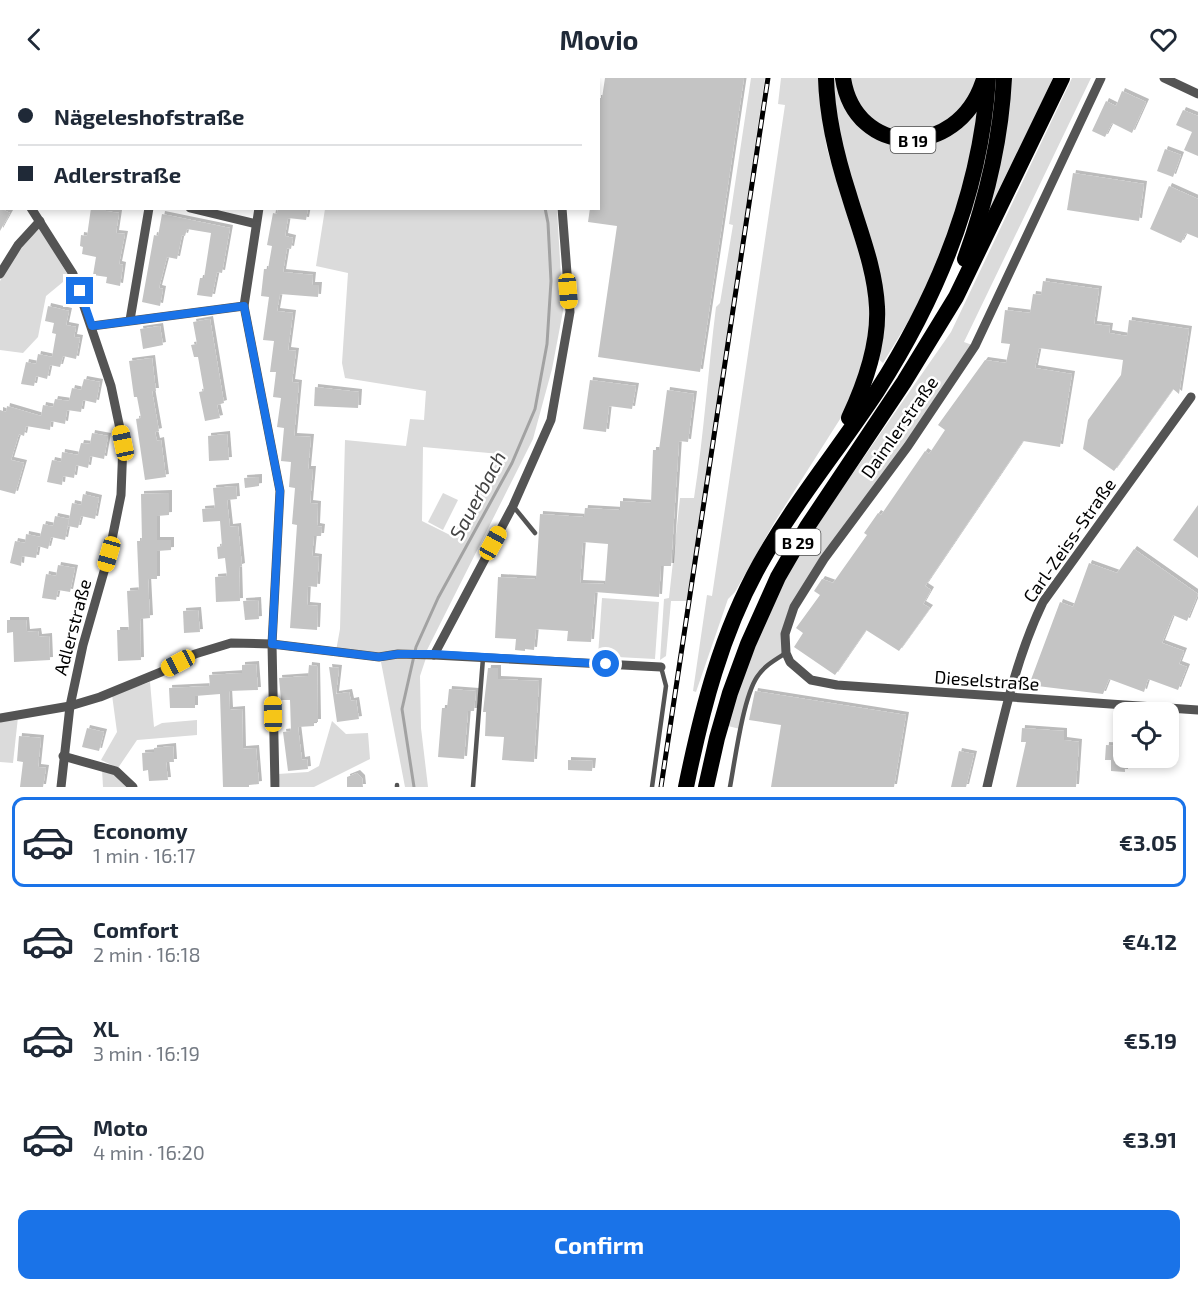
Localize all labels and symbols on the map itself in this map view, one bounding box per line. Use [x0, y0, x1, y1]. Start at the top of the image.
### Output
road number: B 19 [890, 127, 936, 153]
car [557, 272, 579, 310]
route end [66, 277, 93, 304]
street label: Daimlerstraße [856, 372, 942, 482]
car [110, 424, 136, 462]
water label: Sauerbach [444, 447, 510, 543]
street label: Carl-Zeiss-Straße [1018, 474, 1120, 606]
car [476, 523, 510, 563]
road number: B 29 [776, 529, 820, 555]
car [95, 534, 123, 574]
street label: Adlerstraße [49, 576, 95, 678]
car [158, 647, 198, 679]
route start [592, 650, 619, 677]
street label: Dieselstraße [934, 665, 1040, 695]
car [264, 696, 282, 732]

